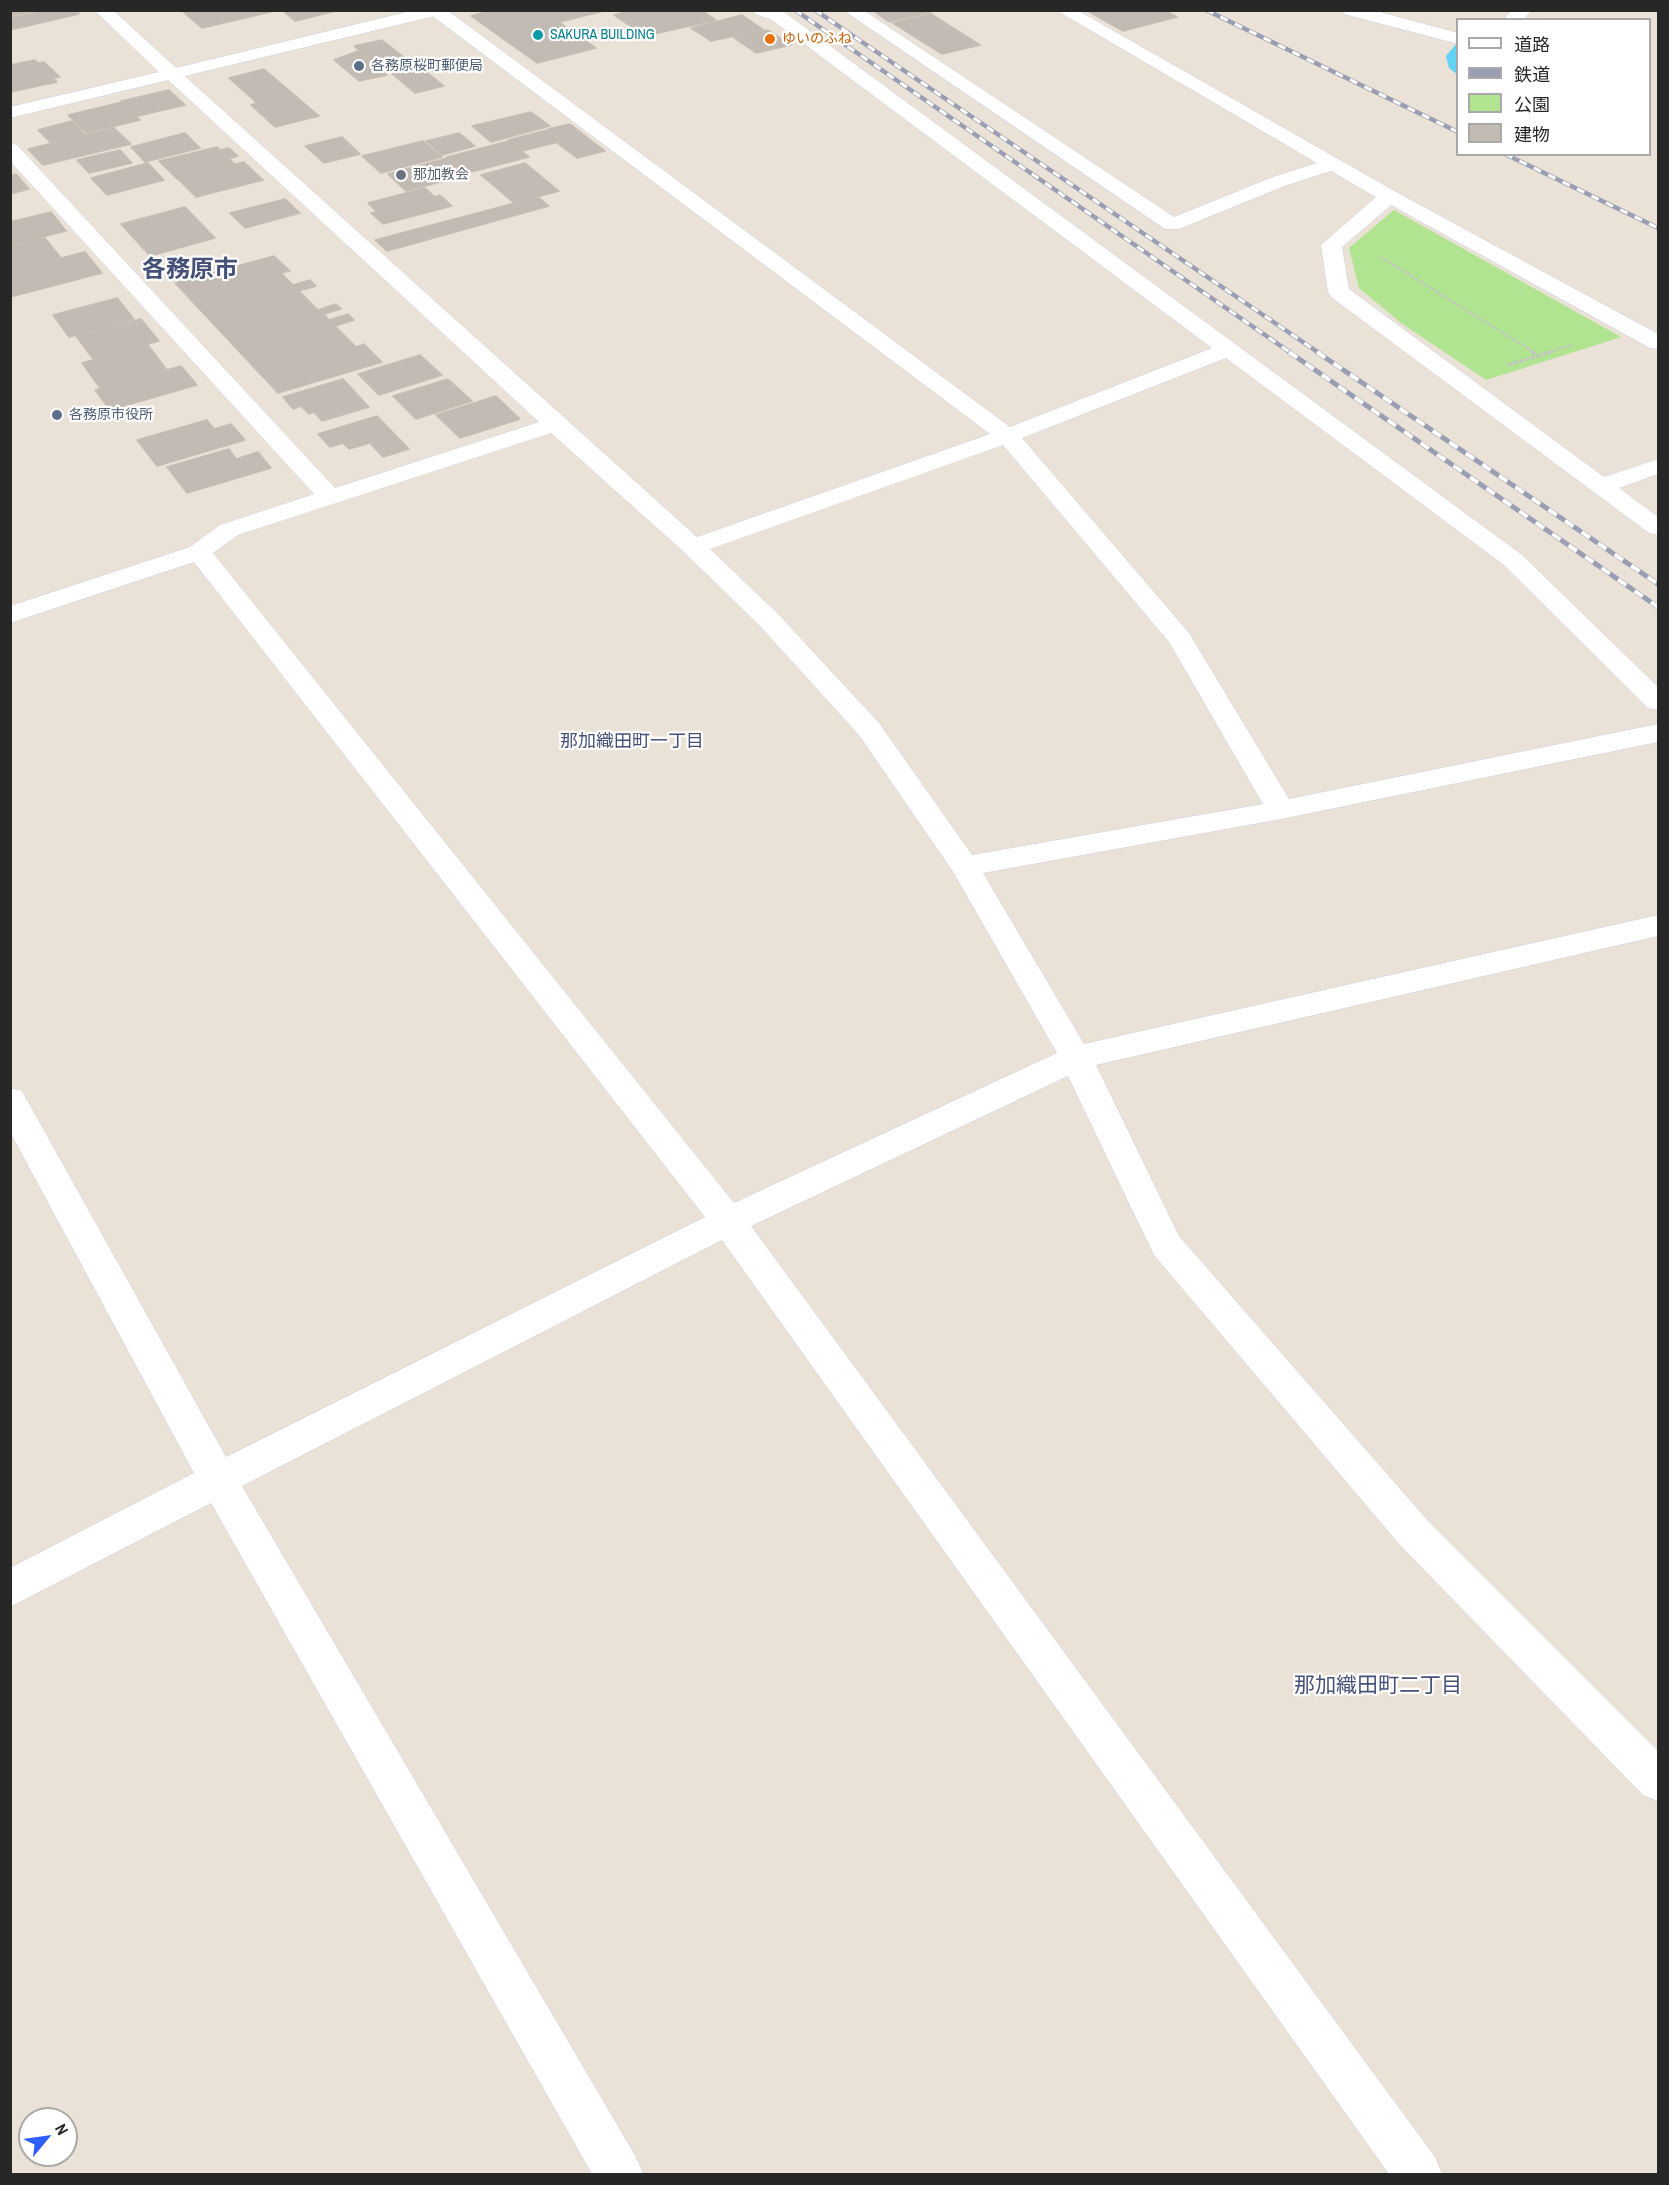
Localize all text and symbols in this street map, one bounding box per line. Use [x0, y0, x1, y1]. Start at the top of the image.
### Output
legend [1456, 18, 1651, 156]
place label: SAKURA BUILDING [550, 27, 655, 43]
marker: SAKURA BUILDING [531, 28, 545, 42]
place label: ゆいのふね [782, 31, 852, 47]
marker: ゆいのふね [763, 32, 777, 46]
text: 道路 [1514, 32, 1550, 57]
place label: 各務原桜町郵便局 [371, 58, 483, 74]
marker: 各務原桜町郵便局 [352, 59, 366, 73]
text: 鉄道 [1514, 62, 1550, 87]
text: 公園 [1514, 92, 1550, 117]
text: 建物 [1514, 122, 1550, 147]
place label: 那加教会 [413, 167, 469, 183]
marker: 那加教会 [394, 168, 408, 182]
district label: 各務原市 [142, 257, 238, 285]
place label: 各務原市役所 [69, 407, 153, 423]
marker: 各務原市役所 [50, 408, 64, 422]
district label: 那加織田町一丁目 [560, 731, 704, 753]
district label: 那加織田町二丁目 [1294, 1673, 1462, 1699]
north arrow [18, 2107, 78, 2167]
text: N [50, 2120, 74, 2139]

